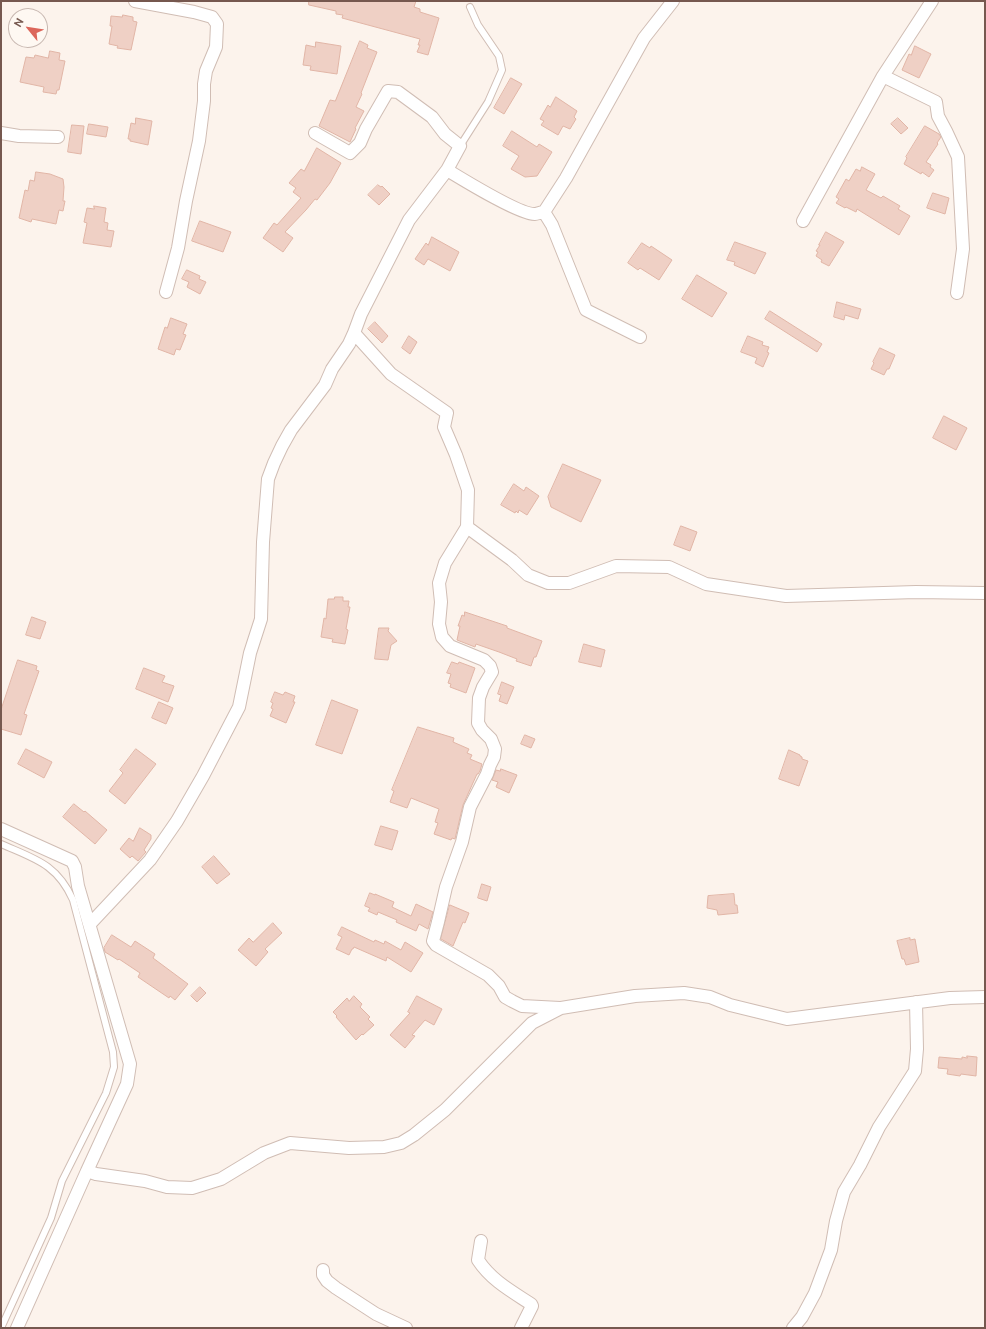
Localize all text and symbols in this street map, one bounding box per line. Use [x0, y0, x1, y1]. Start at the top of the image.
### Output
north arrow [8, 8, 48, 48]
text: N [11, 16, 26, 29]

